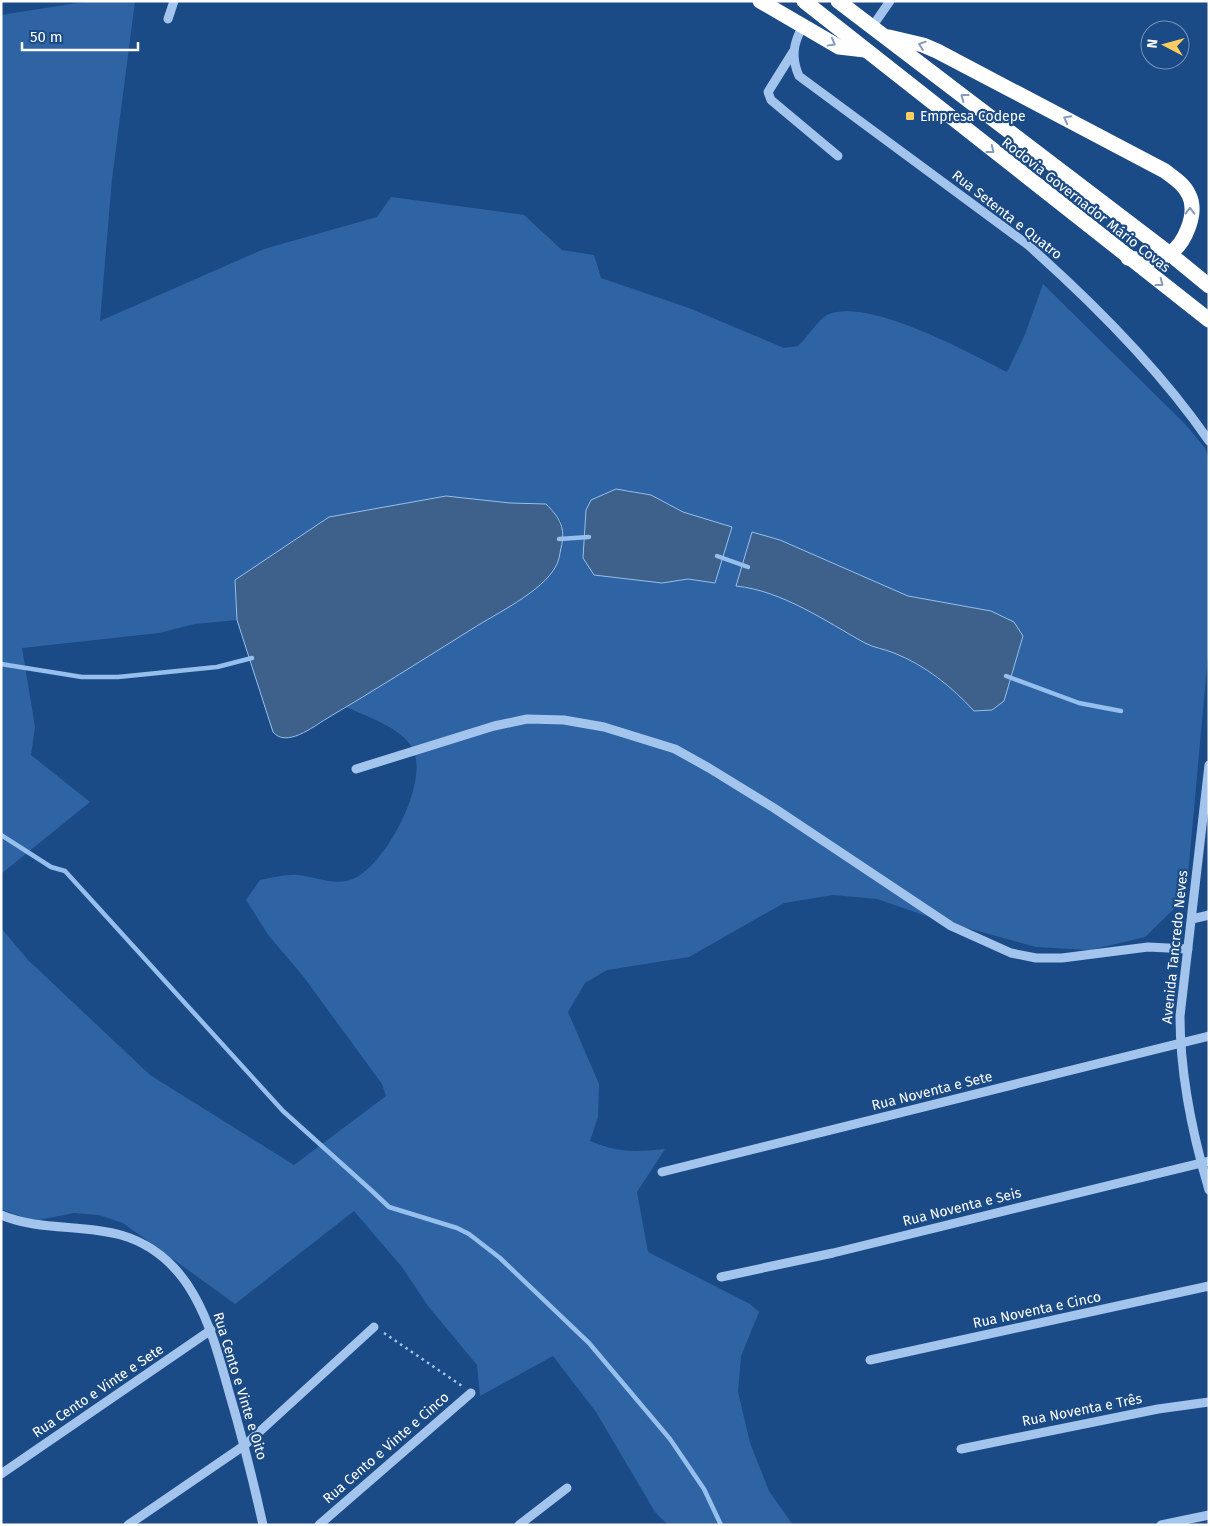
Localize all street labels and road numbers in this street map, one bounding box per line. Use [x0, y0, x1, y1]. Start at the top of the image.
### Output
street label: Rodovia Governador Mário Covas [998, 134, 1174, 276]
street label: Rua Setenta e Quatro [949, 167, 1065, 263]
street label: Avenida Tancredo Neves [1158, 869, 1192, 1025]
street label: Rua Noventa e Sete [870, 1068, 994, 1114]
street label: Rua Noventa e Seis [901, 1184, 1024, 1230]
street label: Rua Noventa e Cinco [971, 1288, 1103, 1332]
street label: Rua Cento e Vinte e Oito [209, 1310, 271, 1462]
street label: Rua Cento e Vinte e Sete [29, 1341, 167, 1441]
street label: Rua Cento e Vinte e Cinco [319, 1389, 453, 1507]
street label: Rua Noventa e Três [1021, 1390, 1144, 1430]

